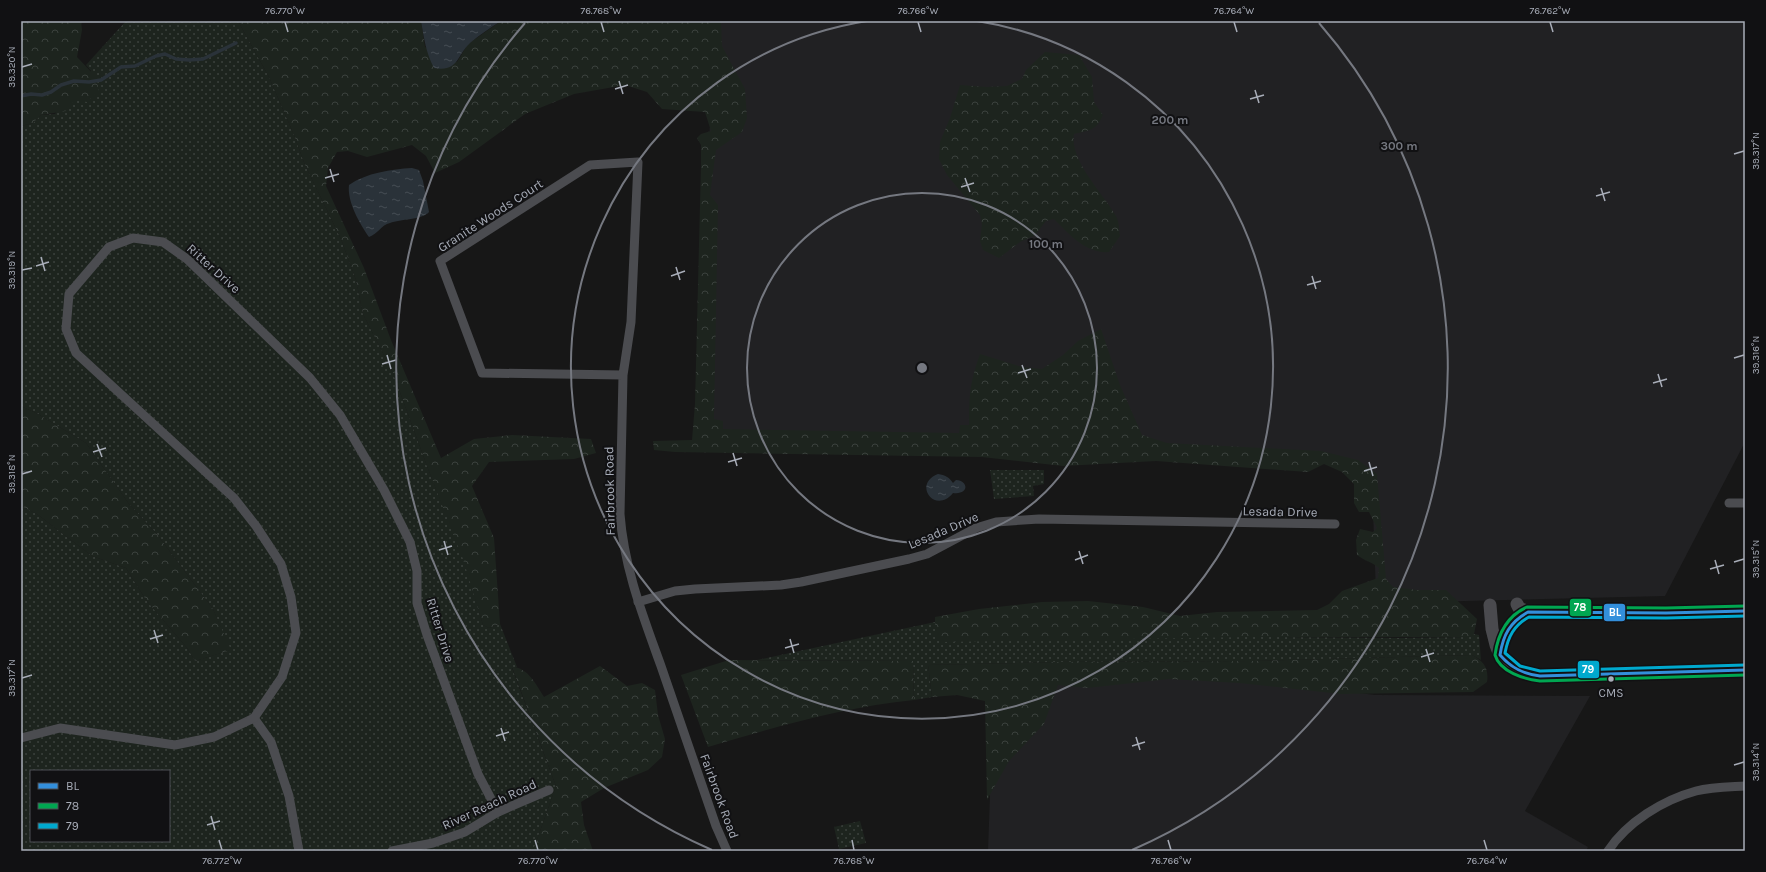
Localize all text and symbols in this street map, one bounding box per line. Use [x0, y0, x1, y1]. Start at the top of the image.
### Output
text: 76.770°W [265, 5, 305, 17]
text: 76.768°W [580, 5, 622, 17]
text: 76.766°W [898, 5, 938, 17]
text: 76.764°W [1214, 5, 1254, 17]
text: 76.762°W [1530, 5, 1570, 17]
text: 39.320°N [6, 46, 18, 88]
text: 200 m [1152, 113, 1188, 127]
text: 39.317°N [1750, 132, 1762, 170]
text: 300 m [1380, 139, 1418, 153]
street label: Granite Woods Court [435, 176, 546, 255]
text: 100 m [1029, 237, 1063, 251]
street label: Ritter Drive [184, 241, 244, 296]
text: 39.319°N [6, 251, 18, 289]
text: 39.316°N [1750, 336, 1762, 374]
centre of rings [915, 361, 929, 375]
street label: Fairbrook Road [601, 446, 618, 536]
text: 39.318°N [6, 454, 18, 494]
street label: Lesada Drive [1242, 503, 1318, 520]
street label: Lesada Drive [906, 509, 981, 552]
text: 39.315°N [1750, 540, 1762, 578]
street label: Ritter Drive [424, 596, 458, 664]
line badge: 78 [1569, 598, 1592, 617]
text: 78 [1574, 601, 1586, 614]
line badge: BL [1603, 603, 1626, 622]
text: BL [1609, 606, 1622, 619]
text: 39.317°N [6, 659, 18, 697]
line badge: 79 [1577, 660, 1600, 679]
text: 79 [1582, 663, 1594, 676]
marker: CMS [1606, 674, 1616, 684]
place label: CMS [1599, 686, 1623, 700]
text: 39.314°N [1750, 743, 1762, 781]
street label: Fairbrook Road [697, 752, 742, 841]
legend [30, 770, 170, 842]
street label: River Reach Road [440, 776, 539, 833]
text: BL [66, 779, 79, 793]
text: 78 [66, 799, 79, 813]
text: 79 [66, 819, 79, 833]
text: 76.772°W [202, 855, 242, 867]
text: 76.770°W [518, 855, 558, 867]
text: 76.768°W [833, 855, 875, 867]
text: 76.766°W [1151, 855, 1191, 867]
text: 76.764°W [1467, 855, 1507, 867]

